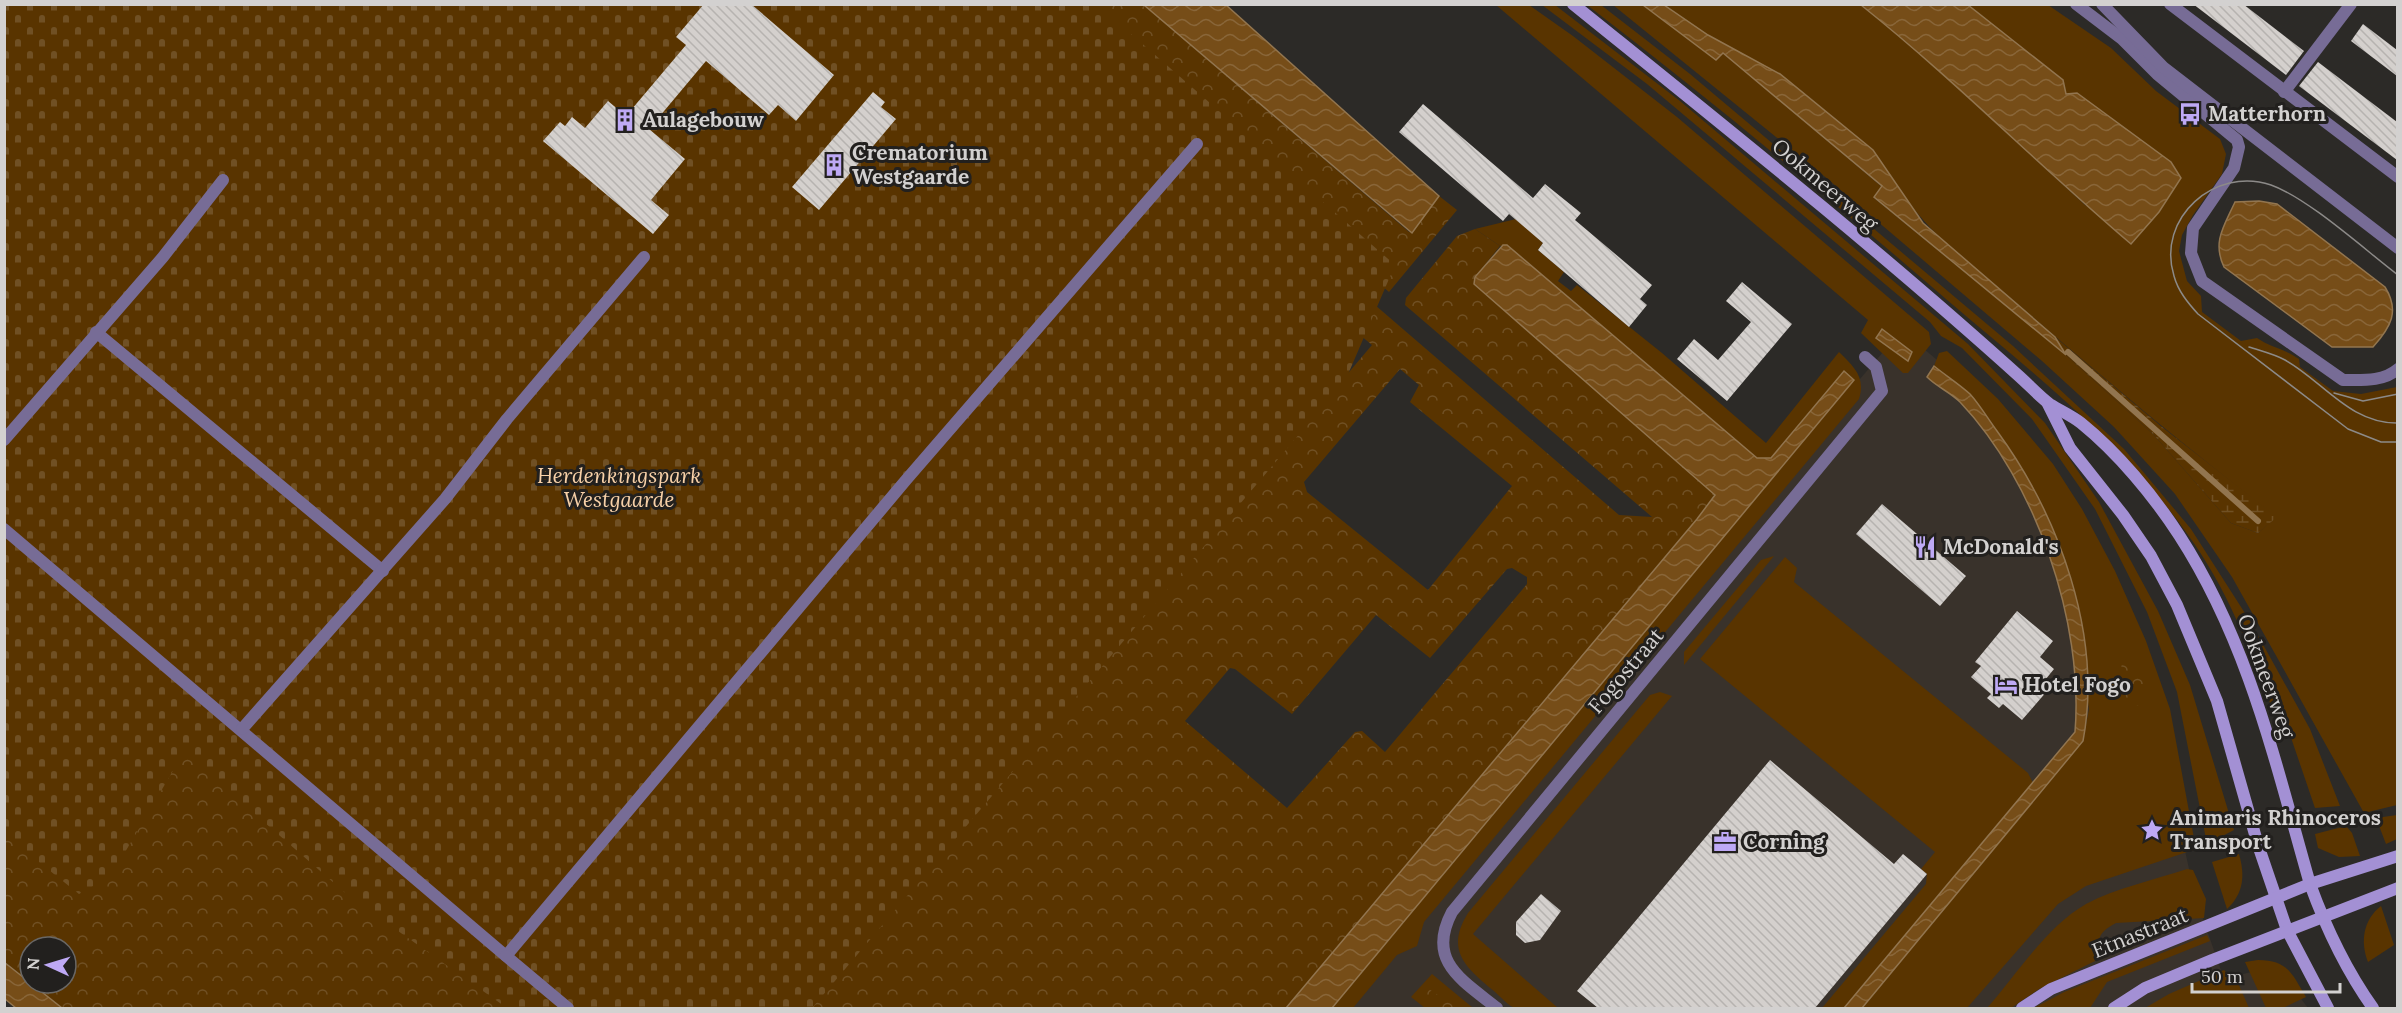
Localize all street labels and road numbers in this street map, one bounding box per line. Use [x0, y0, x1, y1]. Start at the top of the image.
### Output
street label: Ookmeerweg [1767, 132, 1884, 237]
street label: Ookmeerweg [2231, 610, 2302, 742]
street label: Fogostraat [1582, 622, 1670, 719]
street label: Etnastraat [2088, 901, 2193, 964]

